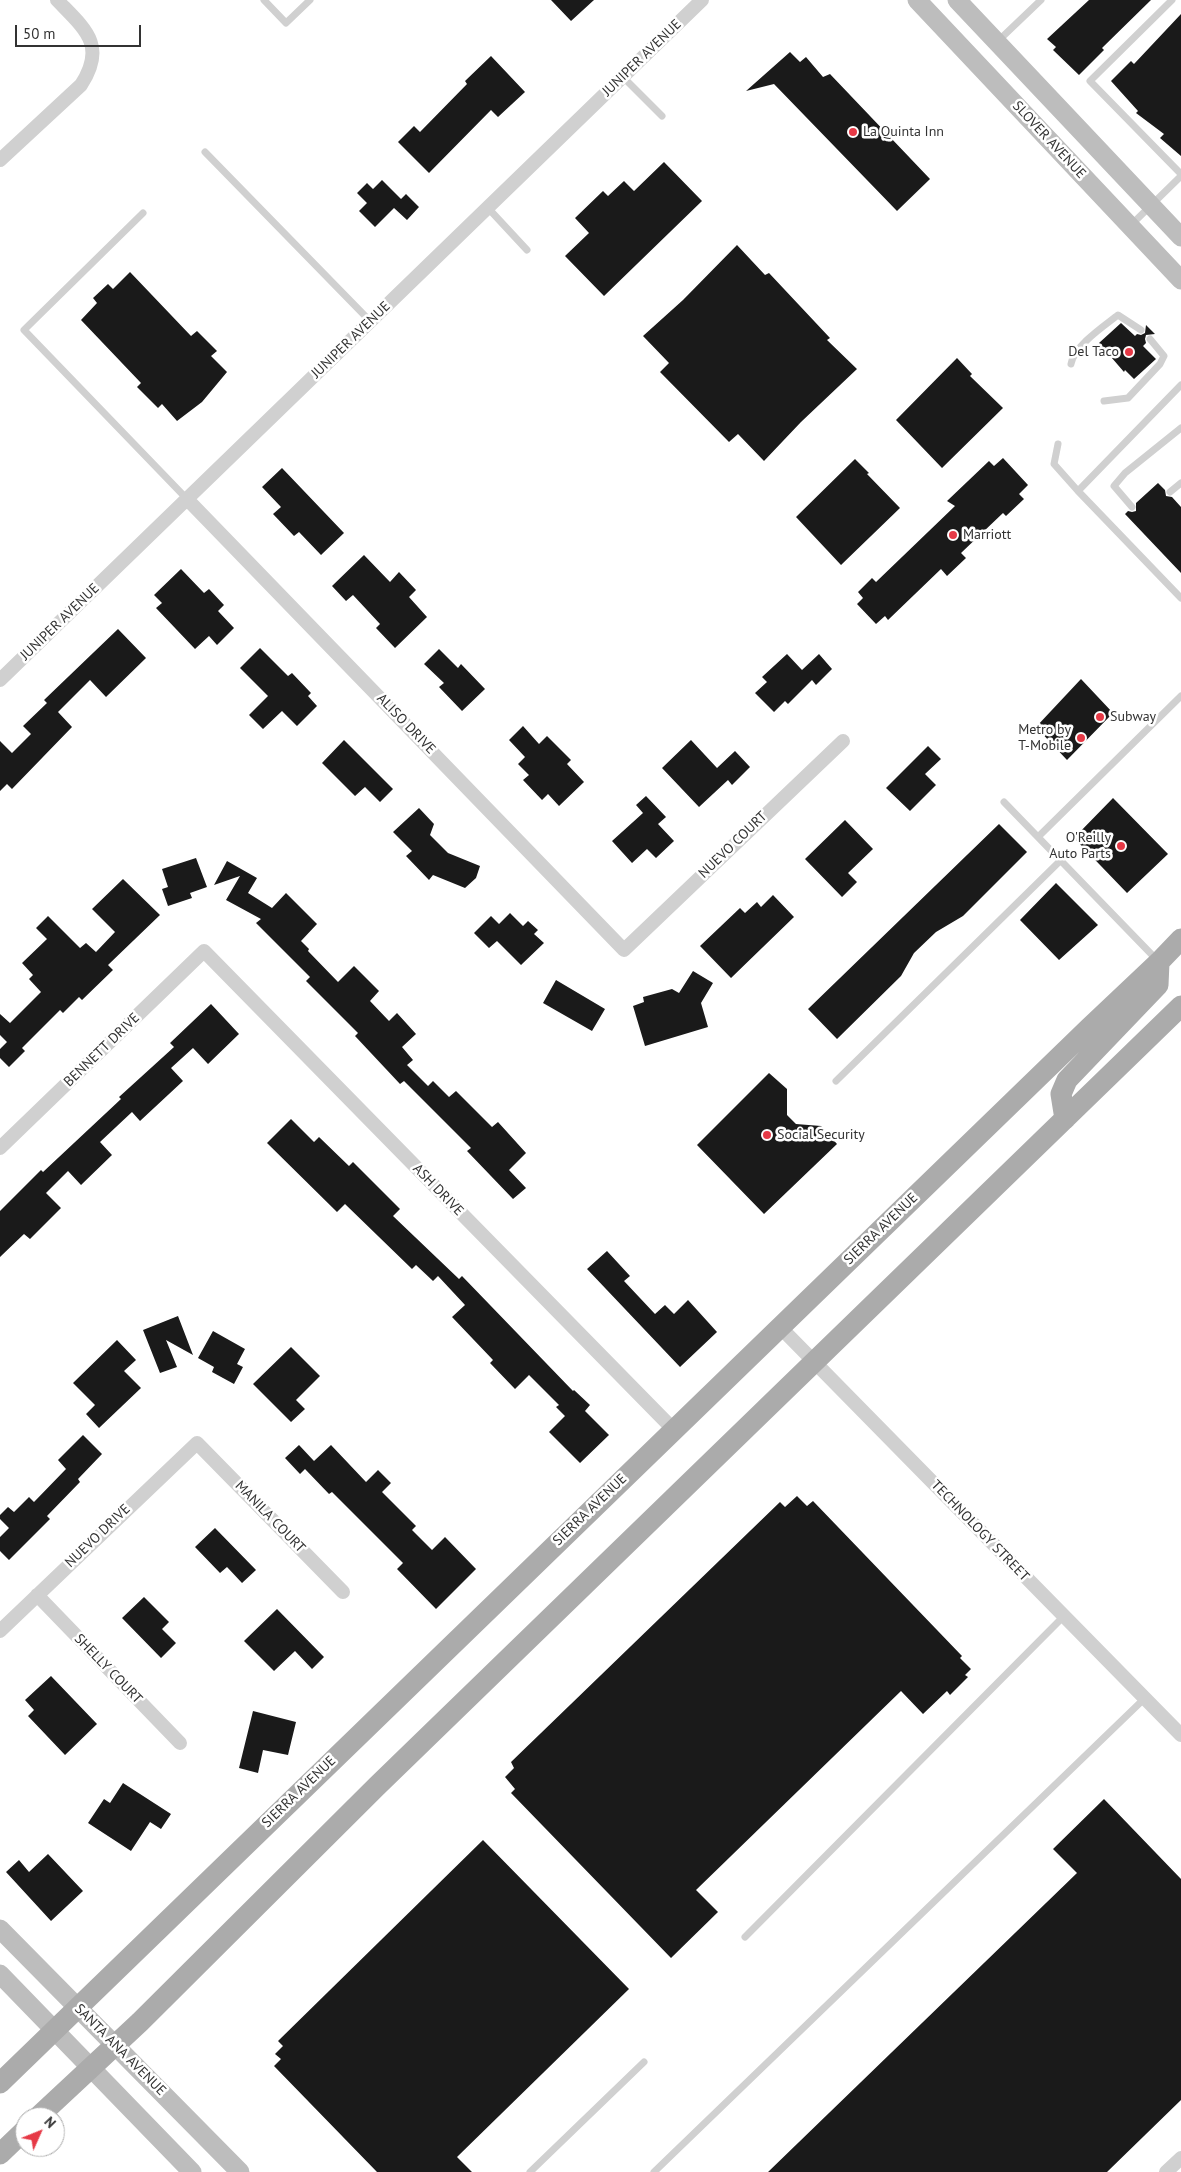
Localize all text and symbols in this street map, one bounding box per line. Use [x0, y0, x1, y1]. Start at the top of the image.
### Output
scale bar [18, 15, 144, 47]
street label: JUNIPER AVENUE [599, 16, 685, 100]
text: 50 m [23, 24, 56, 43]
street label: SLOVER AVENUE [1009, 98, 1089, 182]
place label: La Quinta Inn [863, 124, 944, 140]
marker: La Quinta Inn [847, 126, 859, 138]
street label: JUNIPER AVENUE [308, 298, 394, 382]
place label: Del Taco [1068, 344, 1119, 360]
marker: Del Taco [1123, 346, 1135, 358]
place label: Marriott [963, 527, 1011, 543]
marker: Marriott [947, 529, 959, 541]
street label: JUNIPER AVENUE [17, 580, 103, 664]
street label: ALISO DRIVE [373, 690, 439, 758]
place label: Subway [1110, 709, 1156, 725]
marker: Subway [1094, 711, 1106, 723]
place label: Metro by T-Mobile [1018, 722, 1071, 754]
marker: Metro by T-Mobile [1075, 732, 1087, 744]
street label: NUEVO COURT [695, 808, 771, 882]
place label: O'Reilly Auto Parts [1049, 830, 1111, 862]
marker: O'Reilly Auto Parts [1115, 840, 1127, 852]
street label: BENNETT DRIVE [61, 1010, 143, 1090]
place label: Social Security [777, 1127, 865, 1143]
marker: Social Security [761, 1129, 773, 1141]
street label: ASH DRIVE [409, 1161, 467, 1219]
street label: SIERRA AVENUE [841, 1190, 921, 1268]
street label: SIERRA AVENUE [550, 1471, 630, 1549]
street label: TECHNOLOGY STREET [927, 1477, 1033, 1585]
street label: MANILA COURT [231, 1478, 309, 1556]
street label: NUEVO DRIVE [62, 1501, 134, 1571]
street label: SHELLY COURT [71, 1631, 145, 1707]
street label: SIERRA AVENUE [259, 1753, 339, 1831]
street label: SANTA ANA AVENUE [71, 2001, 169, 2099]
north arrow [15, 2107, 65, 2157]
text: N [40, 2113, 60, 2132]

